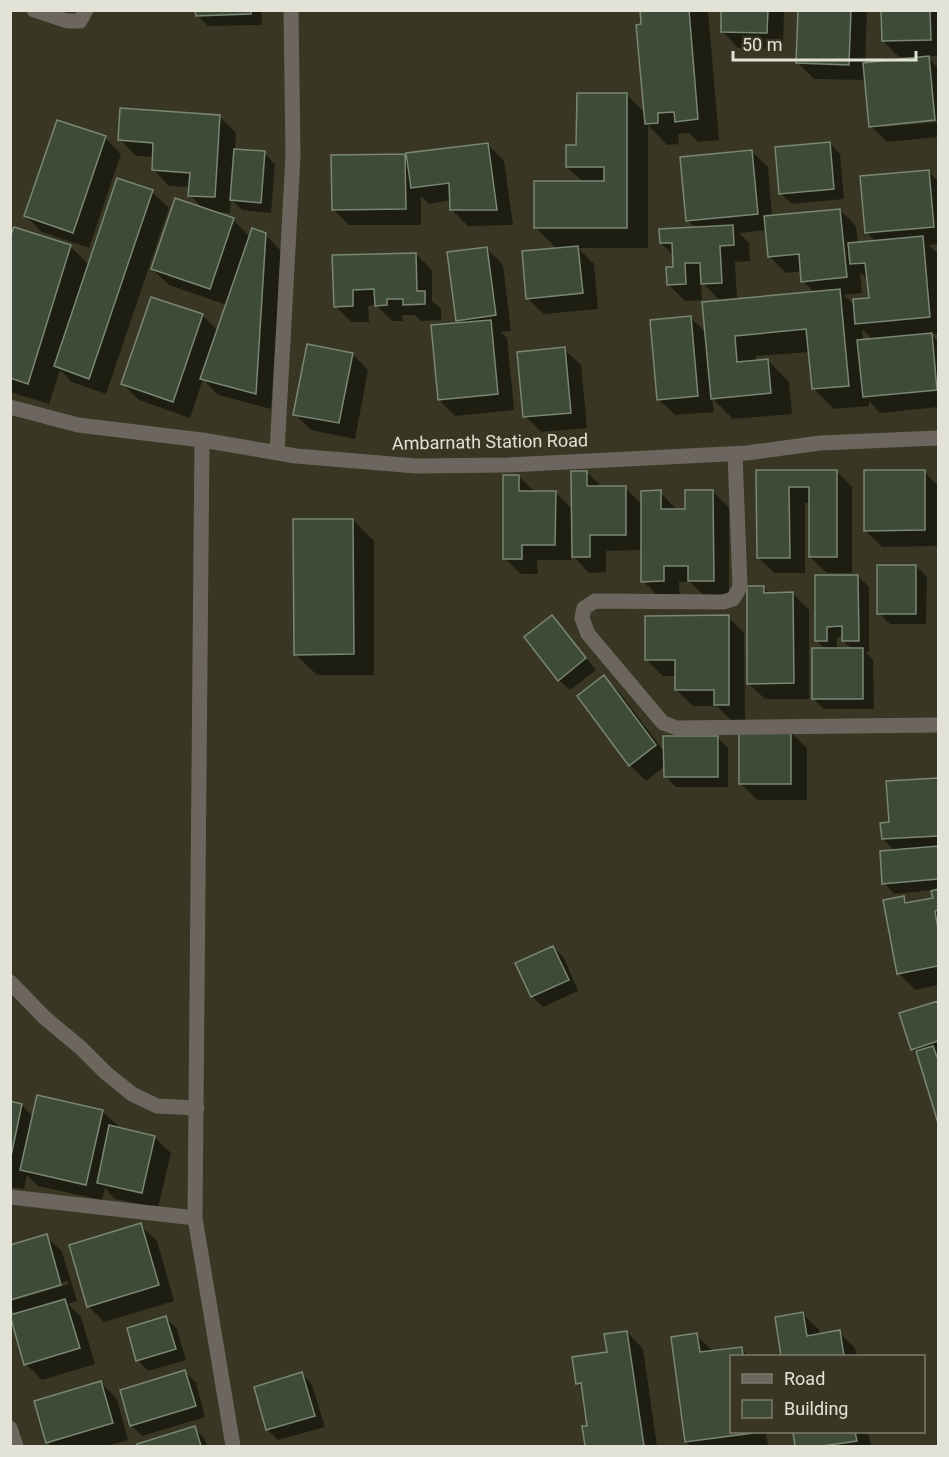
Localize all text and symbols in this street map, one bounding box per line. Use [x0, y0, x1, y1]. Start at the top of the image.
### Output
scale bar [733, 24, 916, 62]
text: 50 m [742, 34, 782, 55]
street label: Ambarnath Station Road [392, 429, 588, 454]
legend [730, 1355, 925, 1433]
text: Road [784, 1368, 825, 1389]
text: Building [784, 1398, 848, 1419]

